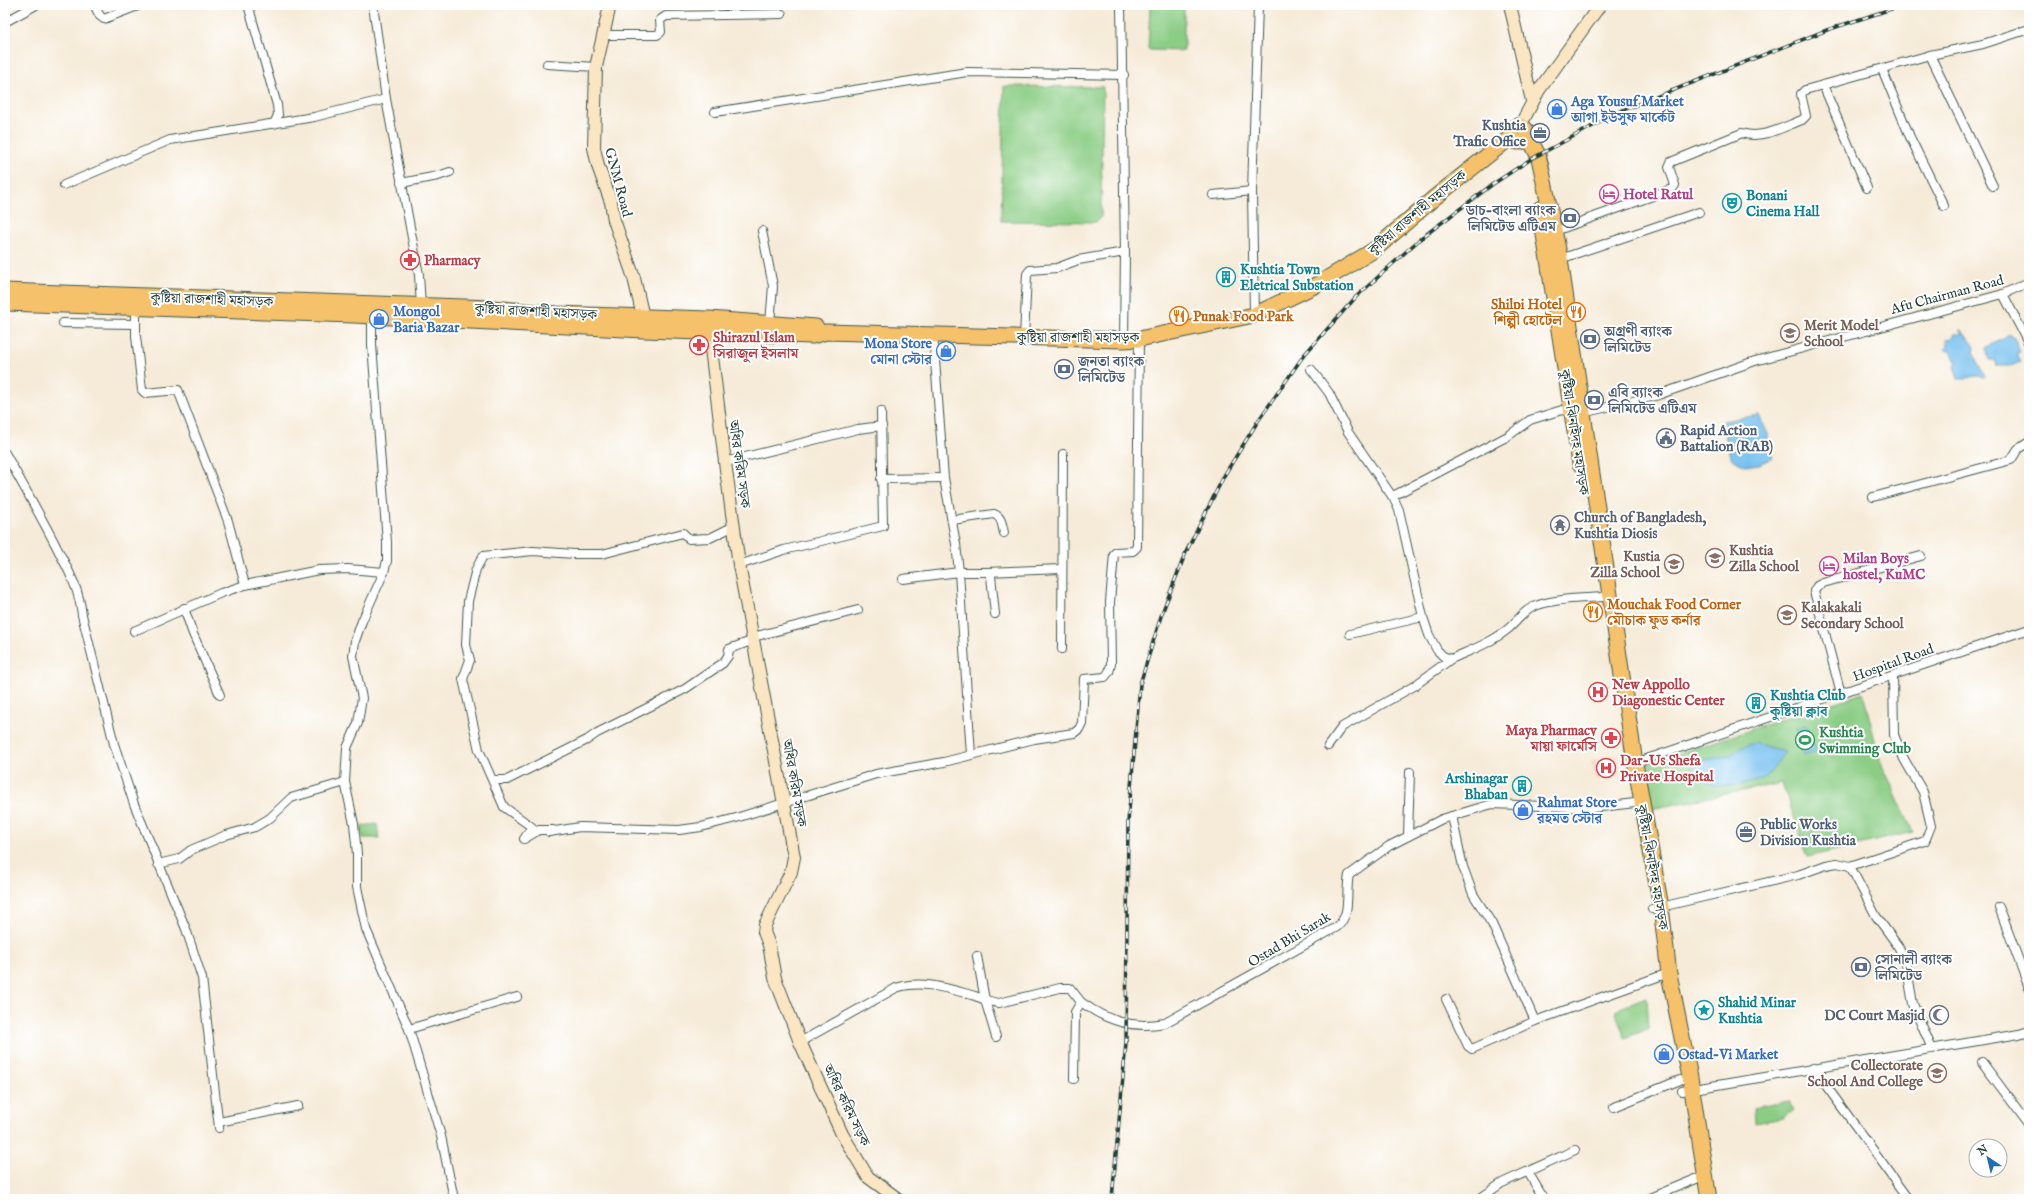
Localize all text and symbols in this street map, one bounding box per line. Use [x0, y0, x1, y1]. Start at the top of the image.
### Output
place label: Aga Yousuf Market আগা ইউসুফ মার্কেট [1570, 93, 1684, 127]
shop icon: Aga Yousuf Market আগা ইউসুফ মার্কেট [1546, 98, 1568, 120]
place label: Kushtia Trafic Office [1452, 117, 1527, 151]
office icon: Kushtia Trafic Office [1529, 122, 1551, 144]
street label: GNM Road [600, 146, 636, 219]
street label: কুষ্টিয়া রাজশাহী মহাসড়ক [1364, 166, 1471, 260]
hotel icon: Hotel Ratul [1598, 183, 1620, 205]
place label: Hotel Ratul [1623, 186, 1694, 204]
place label: Bonani Cinema Hall [1746, 187, 1820, 221]
theatre icon: Bonani Cinema Hall [1721, 192, 1743, 214]
place label: ডাচ-বাংলা ব্যাংক লিমিটেড এটিএম [1465, 202, 1557, 236]
bank icon: ডাচ-বাংলা ব্যাংক লিমিটেড এটিএম [1559, 207, 1581, 229]
pharmacy icon: Pharmacy [399, 249, 421, 271]
place label: Pharmacy [424, 252, 482, 270]
place label: Kushtia Town Eletrical Substation [1240, 261, 1354, 295]
building icon: Kushtia Town Eletrical Substation [1215, 266, 1237, 288]
street label: Afu Chairman Road [1888, 271, 2006, 319]
street label: কুষ্টিয়া রাজশাহী মহাসড়ক [149, 289, 275, 311]
place label: Shilpi Hotel শিল্পী হোটেল [1491, 296, 1563, 330]
street label: কুষ্টিয়া রাজশাহী মহাসড়ক [473, 300, 599, 324]
restaurant icon: Shilpi Hotel শিল্পী হোটেল [1565, 301, 1587, 323]
place label: Mongol Baria Bazar [393, 303, 460, 337]
restaurant icon: Punak Food Park [1168, 305, 1190, 327]
shop icon: Mongol Baria Bazar [368, 308, 390, 330]
place label: Punak Food Park [1193, 308, 1294, 326]
place label: Merit Model School [1804, 317, 1880, 351]
place label: অগ্রণী ব্যাংক লিমিটেড [1603, 322, 1673, 357]
school or university icon: Merit Model School [1779, 322, 1801, 344]
bank icon: অগ্রণী ব্যাংক লিমিটেড [1579, 328, 1601, 350]
place label: Shirazul Islam সিরাজুল ইসলাম [712, 329, 799, 363]
street label: কুষ্টিয়া রাজশাহী মহাসড়ক [1016, 329, 1140, 347]
pharmacy icon: Shirazul Islam সিরাজুল ইসলাম [688, 334, 710, 356]
place label: Mona Store মোনা স্টোর [864, 335, 933, 369]
shop icon: Mona Store মোনা স্টোর [935, 340, 957, 362]
place label: জনতা ব্যাংক লিমিটেড [1077, 353, 1145, 387]
bank icon: জনতা ব্যাংক লিমিটেড [1053, 358, 1075, 380]
street label: কুষ্টিয়া-ঝিনাইদহ মহাসড়ক [1555, 367, 1594, 497]
place label: এবি ব্যাংক লিমিটেড এটিএম [1607, 383, 1697, 418]
bank icon: এবি ব্যাংক লিমিটেড এটিএম [1583, 389, 1605, 411]
street label: অধির করিম সড়ক [724, 418, 754, 510]
place label: Rapid Action Battalion (RAB) [1680, 422, 1773, 456]
public building icon: Rapid Action Battalion (RAB) [1655, 427, 1677, 449]
place label: Church of Bangladesh, Kushtia Diosis [1574, 509, 1707, 543]
temple icon: Church of Bangladesh, Kushtia Diosis [1549, 514, 1571, 536]
place label: Kushtia Zilla School [1729, 542, 1800, 576]
school or university icon: Kushtia Zilla School [1704, 547, 1726, 569]
place label: Kustia Zilla School [1590, 548, 1661, 582]
place label: Milan Boys hostel, KuMC [1842, 550, 1925, 584]
school or university icon: Kustia Zilla School [1663, 553, 1685, 575]
hotel icon: Milan Boys hostel, KuMC [1818, 555, 1840, 577]
place label: Mouchak Food Corner মৌচাক ফুড কর্নার [1607, 596, 1742, 630]
place label: Kalakakali Secondary School [1801, 599, 1905, 633]
restaurant icon: Mouchak Food Corner মৌচাক ফুড কর্নার [1582, 601, 1604, 623]
school or university icon: Kalakakali Secondary School [1776, 604, 1798, 626]
street label: Hospital Road [1850, 640, 1937, 686]
place label: New Appollo Diagonestic Center [1611, 676, 1726, 710]
hospital icon: New Appollo Diagonestic Center [1587, 681, 1609, 703]
place label: Kushtia Club কুষ্টিয়া ক্লাব [1769, 687, 1846, 721]
building icon: Kushtia Club কুষ্টিয়া ক্লাব [1745, 692, 1767, 714]
place label: Maya Pharmacy মায়া ফার্মেসি [1506, 722, 1598, 756]
place label: Kushtia Swimming Club [1819, 724, 1911, 758]
pharmacy icon: Maya Pharmacy মায়া ফার্মেসি [1600, 727, 1622, 749]
sports icon: Kushtia Swimming Club [1794, 729, 1816, 751]
street label: অধির করিম সড়ক [777, 737, 811, 830]
place label: Dar-Us Shefa Private Hospital [1620, 752, 1715, 786]
hospital icon: Dar-Us Shefa Private Hospital [1595, 757, 1617, 779]
place label: Arshinagar Bhaban [1444, 770, 1509, 804]
building icon: Arshinagar Bhaban [1511, 775, 1533, 797]
place label: Rahmat Store রহমত স্টোর [1536, 794, 1617, 828]
shop icon: Rahmat Store রহমত স্টোর [1512, 799, 1534, 821]
street label: কুষ্টিয়া-ঝিনাইদহ মহাসড়ক [1632, 802, 1673, 932]
place label: Public Works Division Kushtia [1760, 816, 1857, 850]
office icon: Public Works Division Kushtia [1735, 821, 1757, 843]
street label: Ostad Bhi Sarak [1245, 908, 1335, 972]
place label: সোনালী ব্যাংক লিমিটেড [1874, 950, 1953, 985]
bank icon: সোনালী ব্যাংক লিমিটেড [1850, 956, 1872, 978]
place label: Shahid Minar Kushtia [1718, 994, 1797, 1028]
place icon: Shahid Minar Kushtia [1693, 999, 1715, 1021]
mosque icon: DC Court Masjid [1928, 1004, 1950, 1026]
place label: DC Court Masjid [1824, 1007, 1926, 1025]
shop icon: Ostad-Vi Market [1653, 1043, 1675, 1065]
place label: Ostad-Vi Market [1678, 1046, 1778, 1064]
place label: Collectorate School And College [1808, 1057, 1924, 1091]
street label: অধির করিম সড়ক [818, 1061, 874, 1150]
school or university icon: Collectorate School And College [1926, 1062, 1948, 1084]
north arrow [1968, 1138, 2008, 1178]
text: N [1974, 1142, 1991, 1160]

